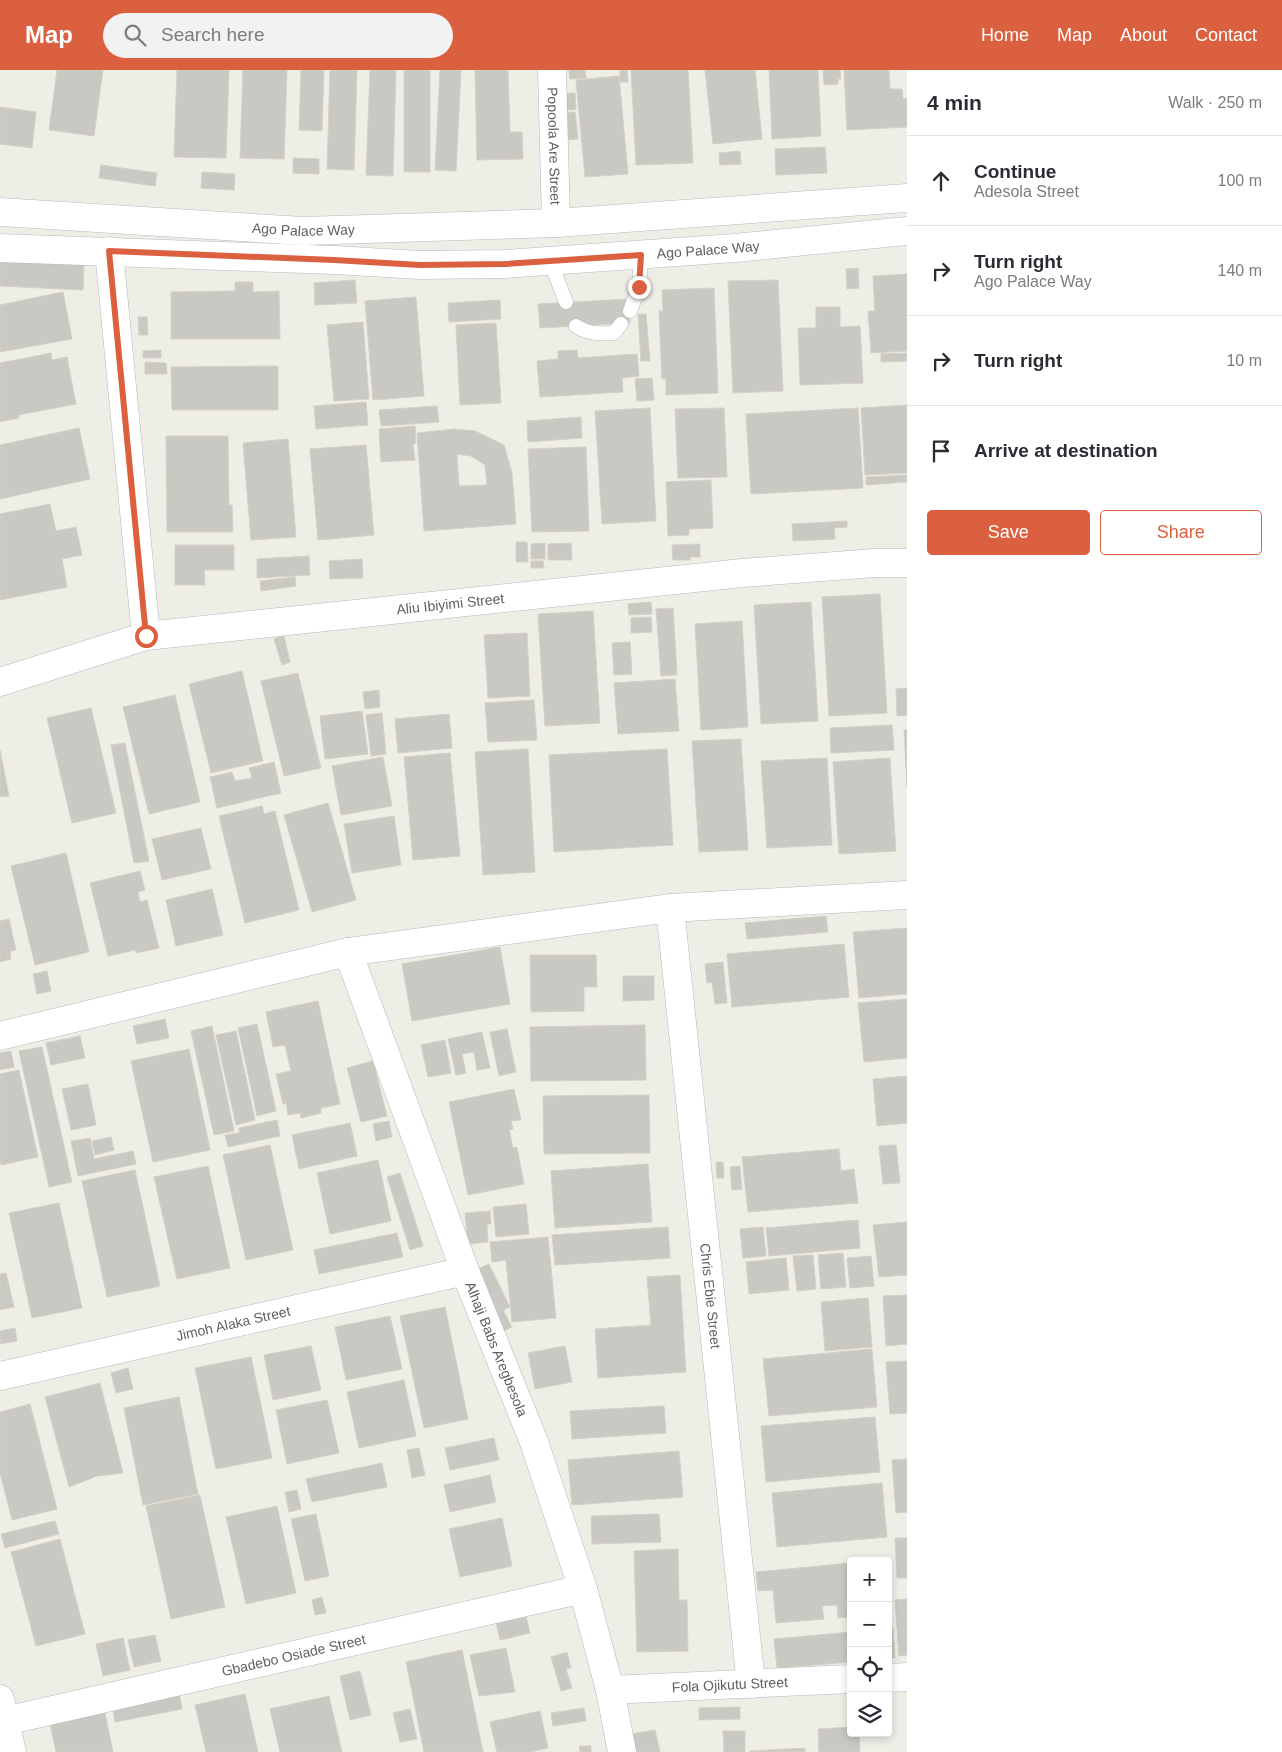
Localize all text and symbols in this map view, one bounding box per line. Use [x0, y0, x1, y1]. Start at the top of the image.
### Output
search box [103, 13, 453, 58]
text: Map [25, 21, 73, 48]
icon: search [121, 21, 149, 49]
text: Search here [161, 24, 265, 45]
text: Home [981, 25, 1029, 45]
text: Map [1057, 25, 1092, 45]
text: About [1120, 25, 1167, 45]
text: Contact [1195, 25, 1257, 45]
street label: Popoola Are Street [544, 87, 564, 205]
text: 4 min [927, 91, 982, 114]
text: Walk · 250 m [1168, 94, 1262, 111]
text: Continue [974, 161, 1056, 182]
icon: ahead [927, 167, 955, 195]
text: 100 m [1218, 172, 1262, 189]
text: Adesola Street [974, 183, 1079, 200]
street label: Ago Palace Way [251, 220, 355, 239]
street label: Ago Palace Way [656, 238, 760, 261]
text: Turn right [974, 251, 1062, 272]
icon: right [927, 257, 955, 285]
text: 140 m [1218, 262, 1262, 279]
text: Ago Palace Way [974, 273, 1092, 290]
route end [628, 276, 651, 299]
icon: right [927, 347, 955, 375]
text: Turn right [974, 350, 1062, 371]
text: 10 m [1226, 352, 1262, 369]
icon: arrive [927, 437, 955, 465]
text: Arrive at destination [974, 440, 1158, 461]
button: Save [927, 510, 1090, 555]
button: Share [1100, 510, 1262, 555]
street label: Aliu Ibiyimi Street [396, 590, 505, 617]
route start [135, 625, 158, 648]
street label: Chris Ebie Street [697, 1242, 724, 1350]
street label: Alhaji Babs Aregbesola [462, 1279, 531, 1419]
street label: Jimoh Alaka Street [174, 1303, 292, 1344]
map controls [847, 1557, 892, 1737]
button: + [847, 1557, 892, 1602]
button: − [847, 1602, 892, 1647]
street label: Gbadebo Osiade Street [220, 1631, 367, 1679]
button: locate [847, 1647, 892, 1692]
street label: Fola Ojikutu Street [672, 1674, 788, 1695]
button: layers [847, 1692, 892, 1737]

